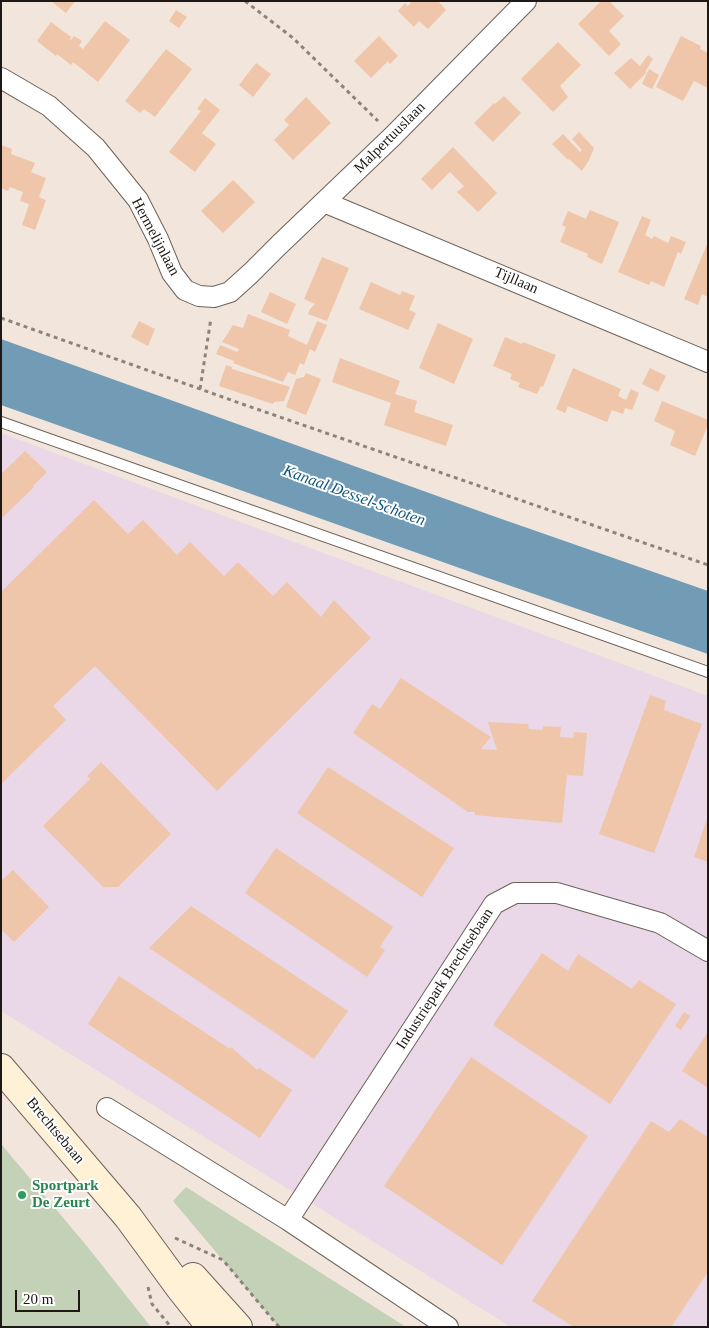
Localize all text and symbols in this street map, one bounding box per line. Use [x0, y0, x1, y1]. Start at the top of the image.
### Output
street label: Malpertuuslaan [351, 99, 429, 177]
street label: Hermelijnlaan [127, 195, 183, 279]
street label: Tijllaan [491, 264, 541, 298]
water label: Kanaal Dessel-Schoten [280, 461, 428, 531]
street label: Industriepark Brechtsebaan [393, 905, 497, 1053]
street label: Brechtsebaan [22, 1094, 88, 1168]
place label: Sportpark De Zeurt [32, 1177, 99, 1212]
marker: Sportpark De Zeurt [16, 1189, 28, 1201]
scale bar [18, 1280, 82, 1312]
text: 20 m [23, 1291, 53, 1307]

